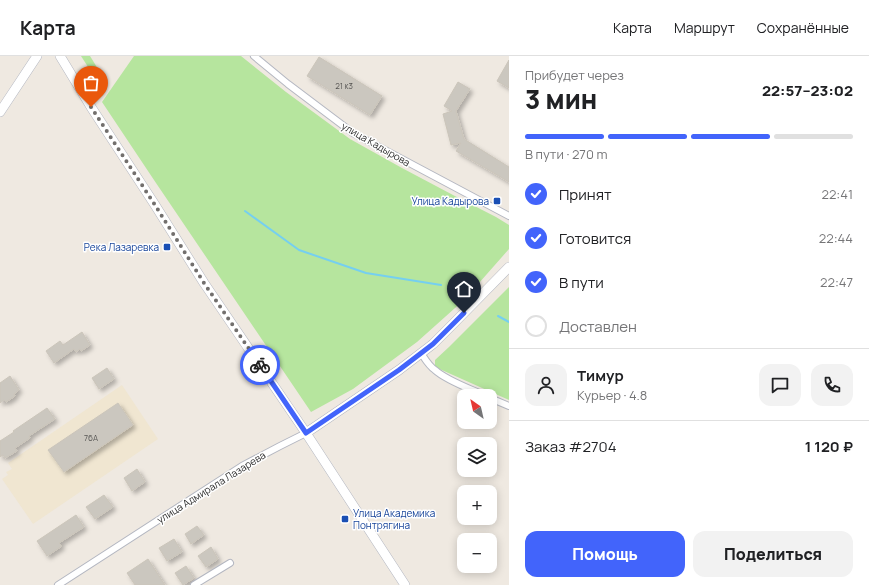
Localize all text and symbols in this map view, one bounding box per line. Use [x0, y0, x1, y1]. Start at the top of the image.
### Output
text: Карта [20, 15, 76, 41]
text: Карта [613, 18, 652, 37]
text: Маршрут [674, 18, 735, 37]
text: Сохранённые [757, 18, 849, 37]
pin [74, 66, 108, 107]
text: Прибудет через [525, 66, 624, 84]
icon: bag [80, 72, 102, 94]
house number: 21 к3 [335, 80, 353, 91]
text: 22:57–23:02 [762, 80, 853, 101]
text: 3 мин [525, 81, 597, 117]
street label: улица Кадырова [339, 119, 413, 169]
text: В пути · 270 m [525, 145, 607, 163]
icon: check [525, 183, 547, 205]
text: Принят [559, 184, 612, 205]
text: 22:41 [822, 185, 853, 203]
place label: Улица Кадырова [411, 194, 489, 208]
marker: Улица Кадырова [492, 196, 502, 206]
icon: check [525, 227, 547, 249]
text: Готовится [559, 228, 631, 249]
text: 22:44 [819, 229, 853, 247]
place label: Река Лазаревка [84, 240, 159, 254]
marker: Река Лазаревка [162, 242, 172, 252]
icon: check [525, 271, 547, 293]
pin [447, 272, 481, 313]
text: В пути [559, 272, 604, 293]
text: 22:47 [820, 273, 853, 291]
icon: home [453, 278, 475, 300]
text: Доставлен [559, 316, 637, 337]
courier [240, 345, 280, 385]
icon: bike [249, 354, 271, 376]
button: person [525, 364, 567, 406]
button: chat [759, 364, 801, 406]
button: phone [811, 364, 853, 406]
text: Тимур [577, 365, 624, 386]
text: Курьер · 4.8 [577, 386, 647, 404]
north arrow [457, 389, 497, 429]
map controls [457, 389, 497, 573]
house number: 76А [84, 432, 98, 443]
text: Заказ #2704 [525, 436, 617, 457]
text: 1 120 ₽ [805, 436, 853, 457]
button: layers [457, 437, 497, 477]
street label: улица Адмирала Лазарева [154, 448, 268, 526]
button: + [457, 485, 497, 525]
place label: Улица Академика Понтрягина [353, 506, 435, 532]
marker: Улица Академика Понтрягина [340, 514, 350, 524]
button: Помощь [525, 531, 685, 577]
button: Поделиться [693, 531, 853, 577]
button: − [457, 533, 497, 573]

